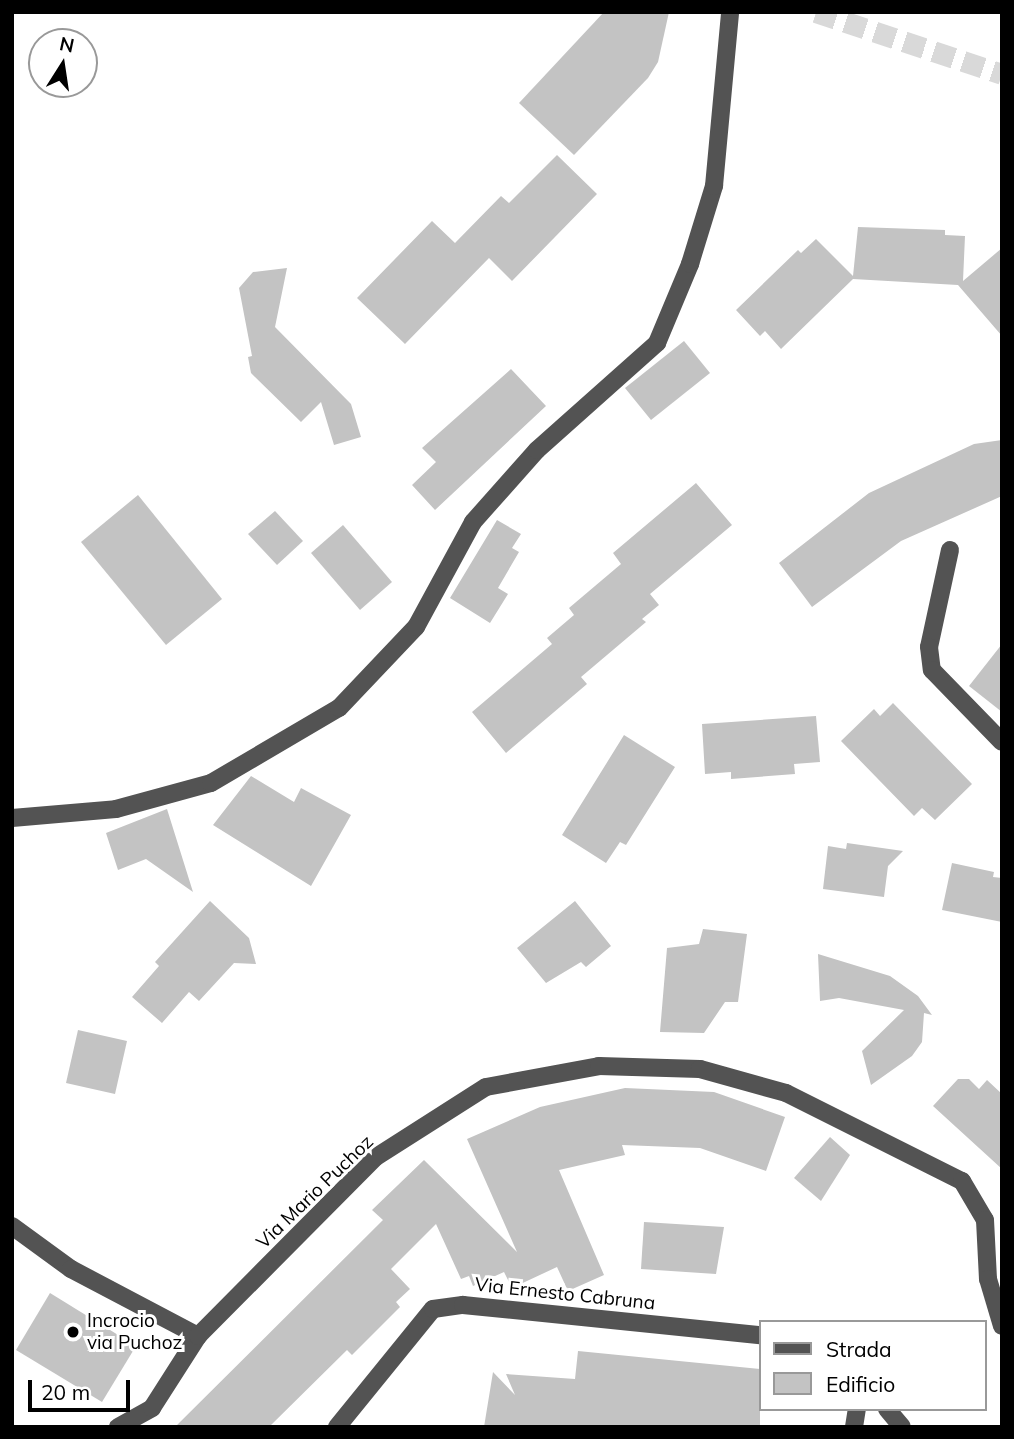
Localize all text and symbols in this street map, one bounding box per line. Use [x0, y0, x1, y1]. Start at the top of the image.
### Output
north arrow [28, 28, 98, 98]
text: N [57, 31, 76, 58]
street label: Via Mario Puchoz [252, 1131, 378, 1253]
street label: Via Ernesto Cabruna [474, 1273, 656, 1315]
place label: Incrocio via Puchoz [87, 1310, 182, 1354]
legend [758, 1320, 986, 1411]
marker: Incrocio via Puchoz [65, 1324, 81, 1340]
text: Strada [826, 1336, 892, 1362]
scale bar [32, 1366, 133, 1410]
text: Edificio [826, 1371, 895, 1397]
text: 20 m [41, 1379, 90, 1405]

